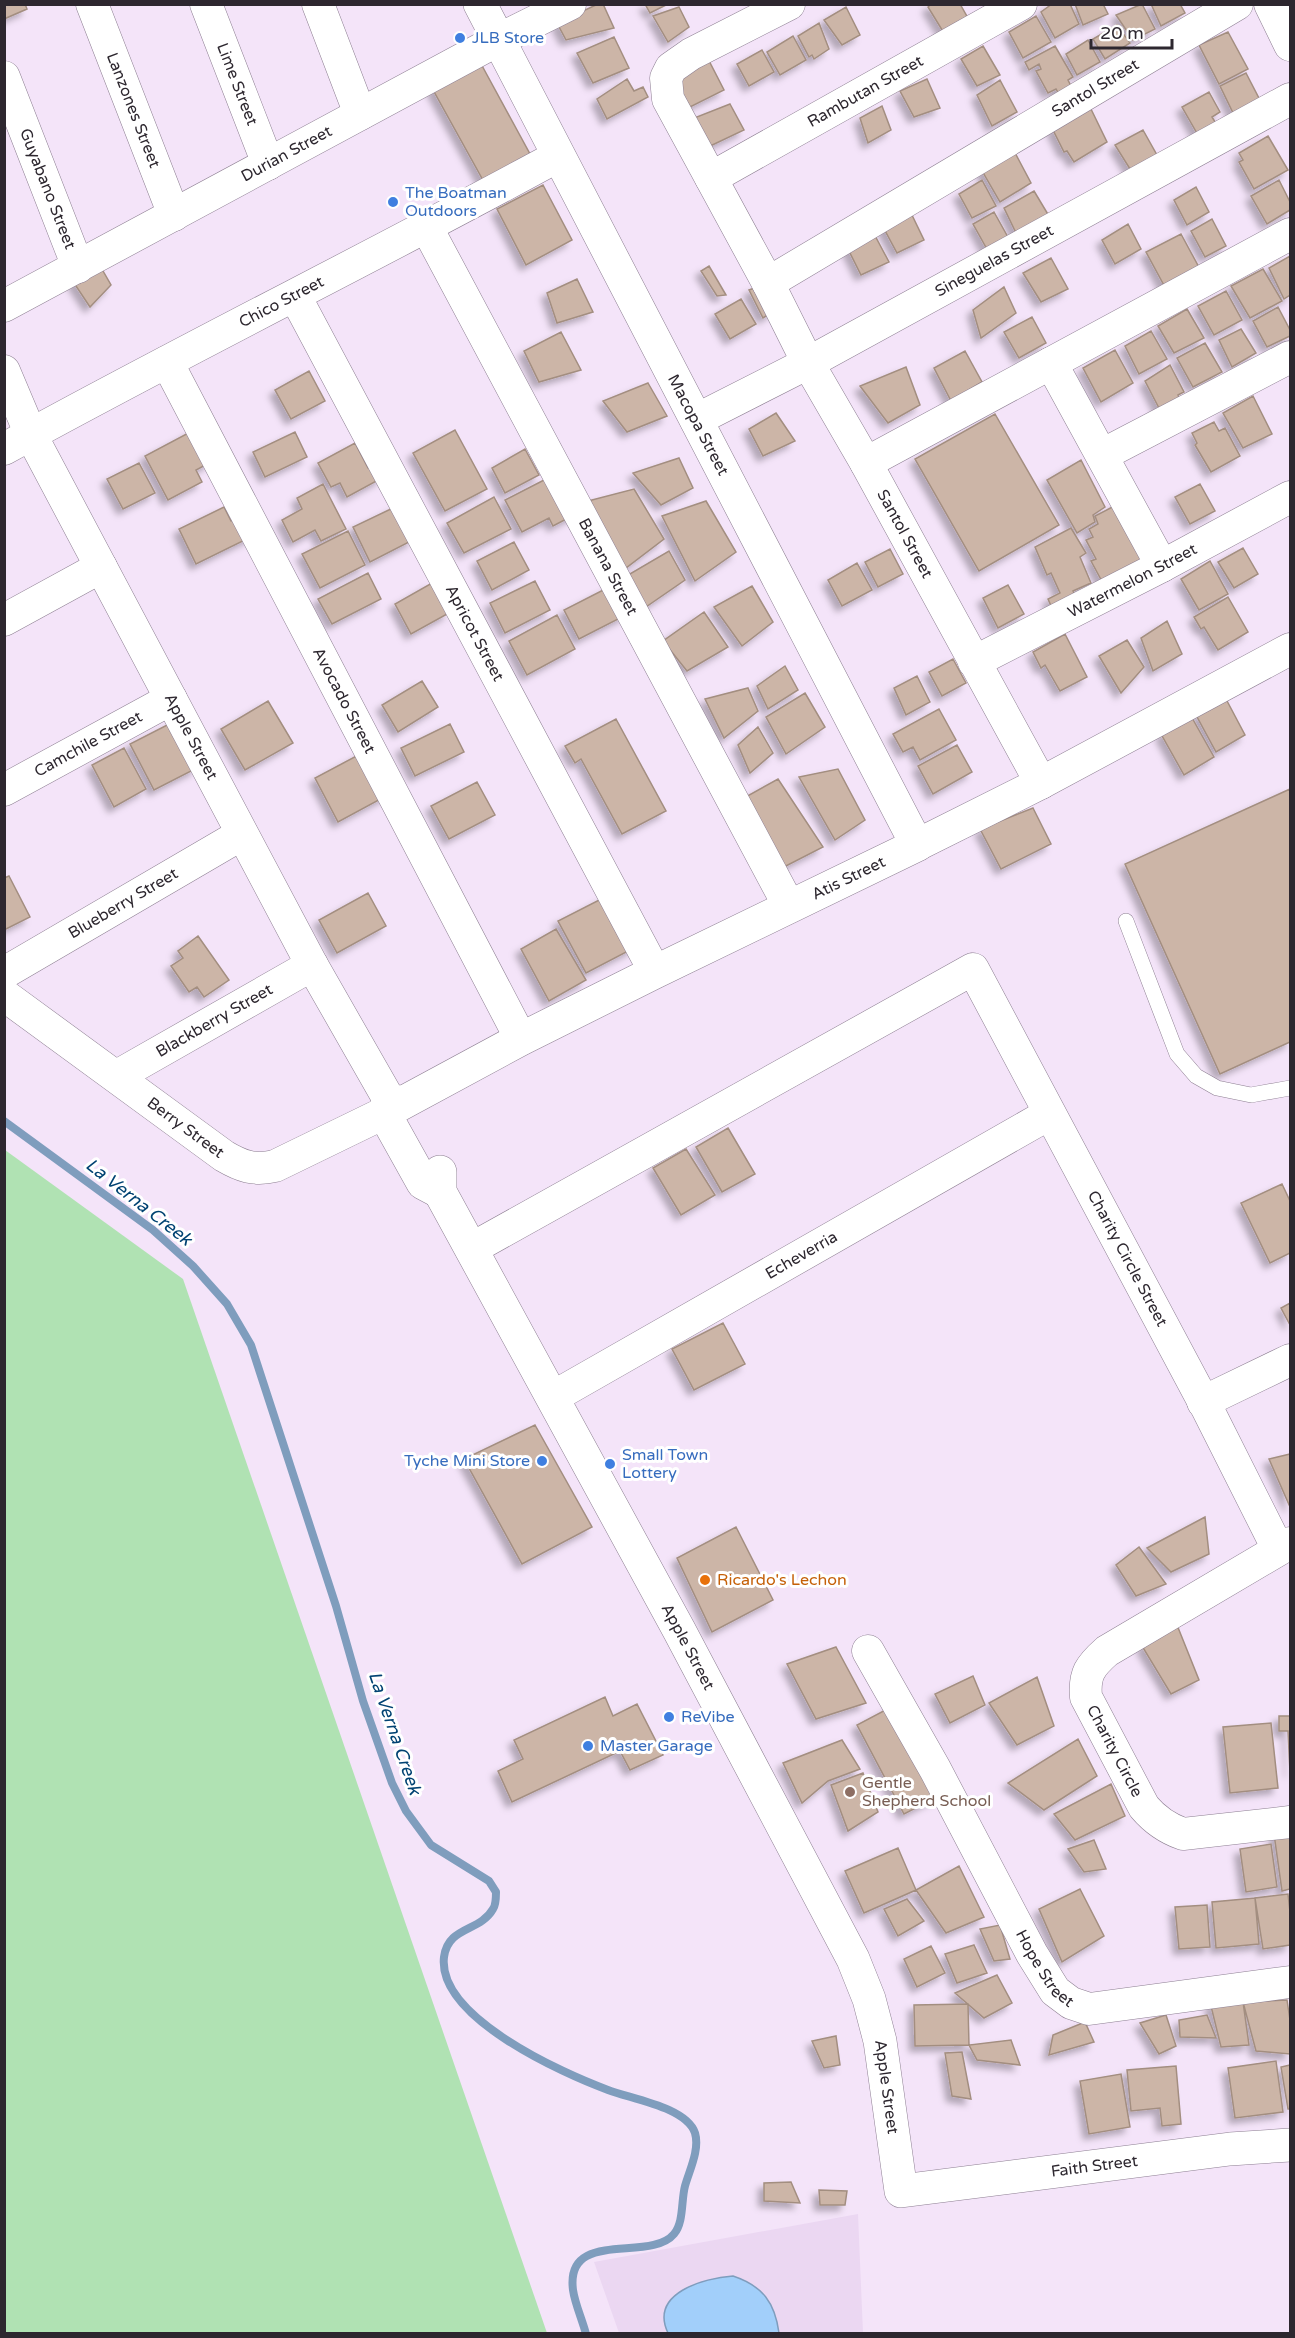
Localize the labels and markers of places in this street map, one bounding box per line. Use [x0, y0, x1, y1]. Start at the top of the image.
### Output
place label: JLB Store [472, 28, 544, 48]
marker: JLB Store [453, 31, 467, 45]
place label: The Boatman Outdoors [405, 183, 507, 221]
marker: The Boatman Outdoors [386, 195, 400, 209]
place label: Small Town Lottery [622, 1445, 708, 1483]
place label: Tyche Mini Store [404, 1451, 530, 1471]
marker: Tyche Mini Store [535, 1454, 549, 1468]
marker: Small Town Lottery [603, 1457, 617, 1471]
place label: Ricardo's Lechon [717, 1570, 847, 1590]
marker: Ricardo's Lechon [698, 1573, 712, 1587]
place label: ReVibe [681, 1707, 735, 1727]
marker: ReVibe [662, 1710, 676, 1724]
place label: Master Garage [600, 1736, 713, 1756]
marker: Master Garage [581, 1739, 595, 1753]
place label: Gentle Shepherd School [862, 1773, 991, 1811]
marker: Gentle Shepherd School [843, 1785, 857, 1799]

